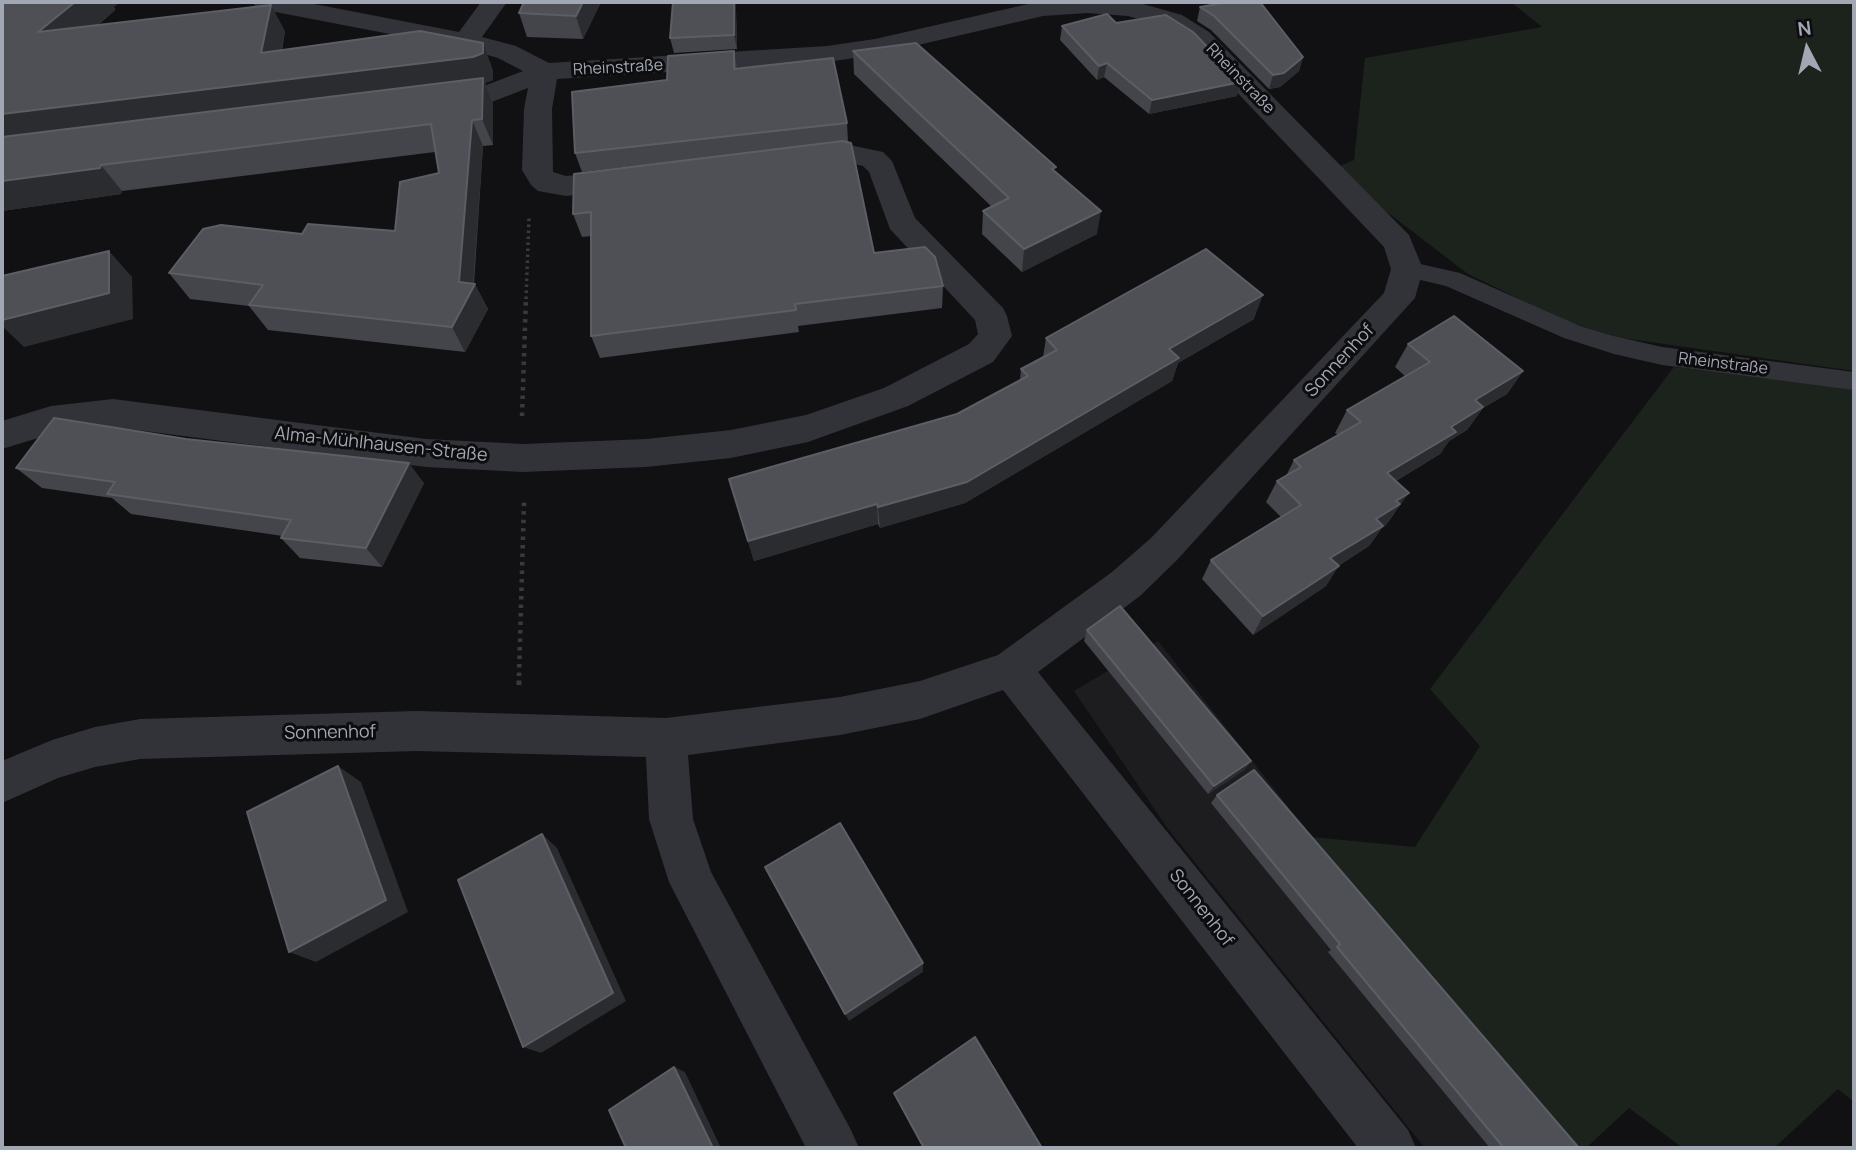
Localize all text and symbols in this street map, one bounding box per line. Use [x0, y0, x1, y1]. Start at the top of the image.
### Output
north arrow [1772, 14, 1842, 84]
text: N [1796, 14, 1813, 42]
street label: Rheinstraße [1202, 40, 1278, 118]
street label: Rheinstraße [572, 56, 664, 80]
street label: Sonnenhof [1301, 320, 1379, 402]
street label: Rheinstraße [1677, 349, 1769, 379]
street label: Alma-Mühlhausen-Straße [273, 423, 489, 467]
street label: Sonnenhof [284, 721, 376, 745]
street label: Sonnenhof [1164, 865, 1238, 951]

